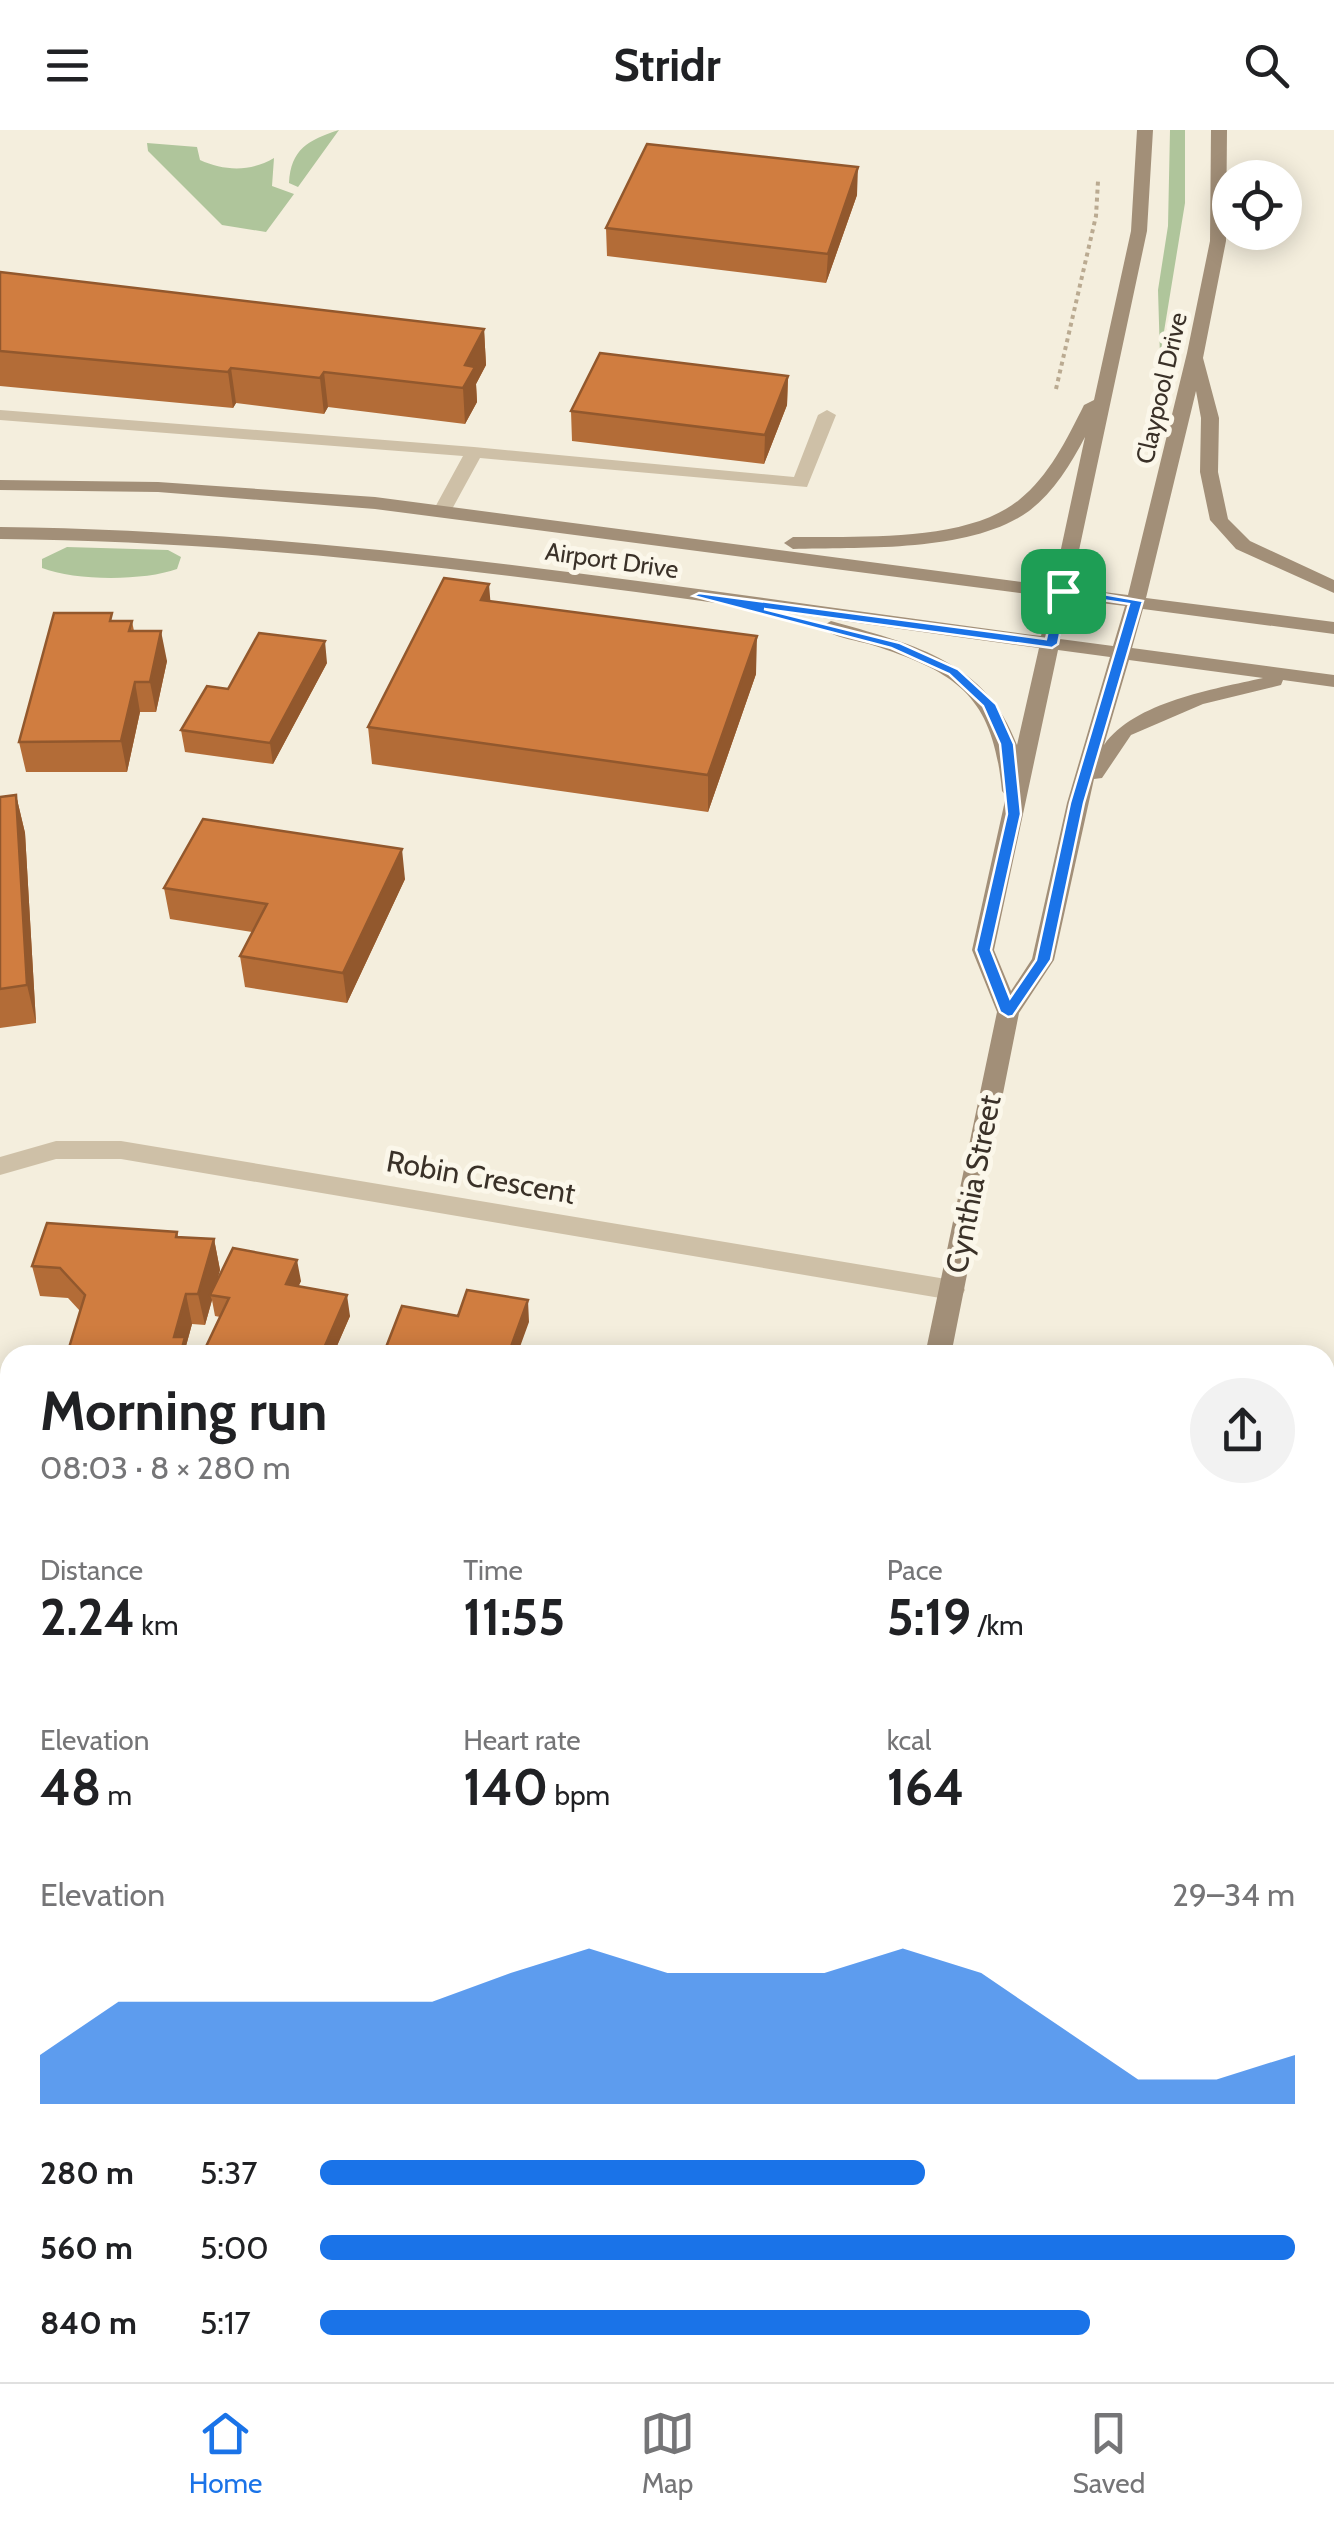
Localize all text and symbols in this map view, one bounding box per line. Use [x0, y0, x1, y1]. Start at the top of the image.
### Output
icon: menu [40, 38, 95, 93]
text: Stridr [613, 38, 721, 92]
icon: search [1239, 38, 1294, 93]
map controls [1212, 160, 1302, 250]
button: locate [1212, 160, 1302, 250]
street label: Claypool Drive [1129, 309, 1193, 467]
street label: Airport Drive [543, 536, 681, 584]
pin [1021, 549, 1106, 634]
icon: arrive [1036, 564, 1091, 619]
street label: Cynthia Street [938, 1092, 1008, 1276]
street label: Robin Crescent [384, 1142, 578, 1212]
text: Morning run [40, 1377, 327, 1444]
button: share [1190, 1378, 1295, 1483]
text: 08:03 · 8 × 280 m [40, 1448, 291, 1487]
text: Distance [40, 1553, 143, 1587]
text: Time [463, 1553, 523, 1587]
text: Pace [887, 1553, 943, 1587]
text: 2.24 [40, 1587, 135, 1648]
text: 11:55 [463, 1587, 565, 1648]
text: 5:19 [887, 1587, 971, 1648]
text: km [135, 1608, 178, 1642]
text: /km [971, 1608, 1024, 1642]
text: Elevation [40, 1723, 149, 1757]
text: Heart rate [463, 1723, 581, 1757]
text: kcal [887, 1723, 931, 1757]
text: 48 [40, 1757, 101, 1818]
text: 140 [463, 1757, 548, 1818]
text: 164 [887, 1757, 964, 1818]
text: m [101, 1778, 132, 1812]
text: bpm [548, 1778, 610, 1812]
text: Elevation [40, 1875, 165, 1914]
text: 29–34 m [1172, 1875, 1295, 1914]
text: 280 m [40, 2153, 134, 2192]
text: 5:37 [200, 2153, 257, 2192]
text: 560 m [40, 2228, 133, 2267]
text: 5:00 [200, 2228, 269, 2267]
text: 840 m [40, 2303, 137, 2342]
text: 5:17 [200, 2303, 251, 2342]
tab: Home [189, 2406, 262, 2500]
tab: Map [640, 2406, 695, 2500]
tab: Saved [1073, 2406, 1145, 2500]

